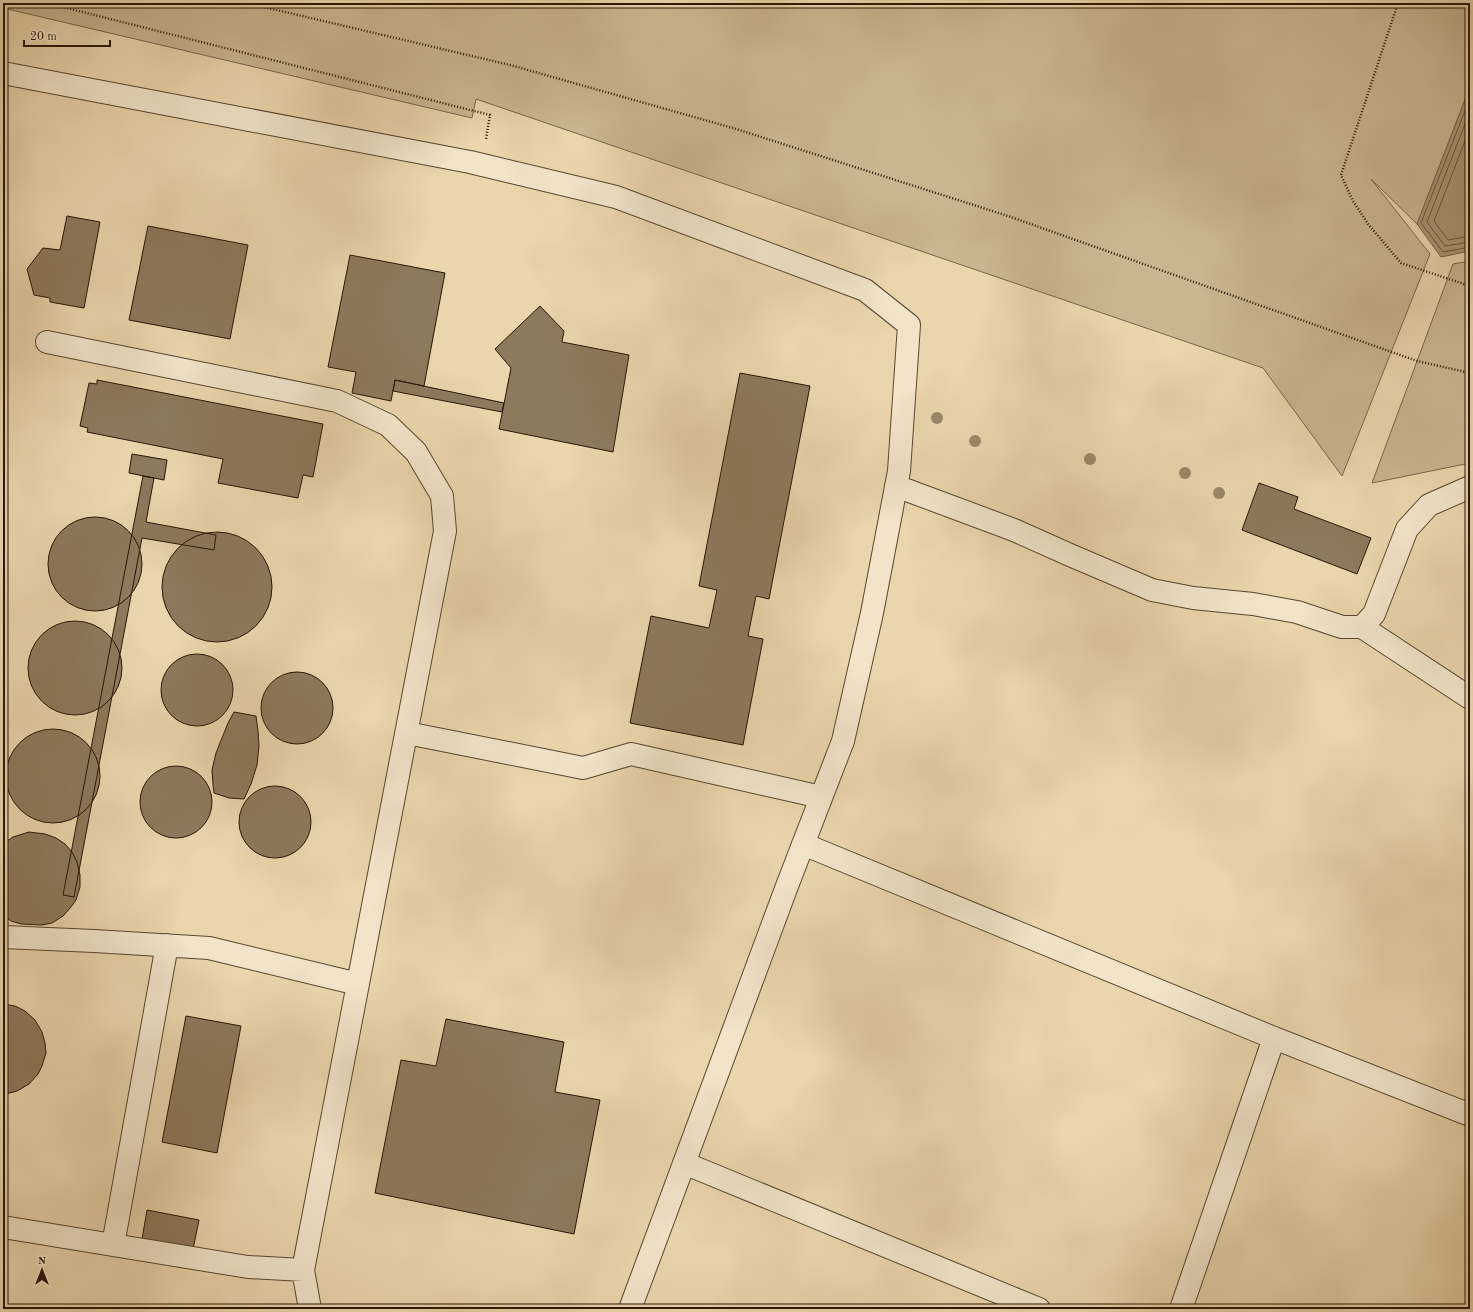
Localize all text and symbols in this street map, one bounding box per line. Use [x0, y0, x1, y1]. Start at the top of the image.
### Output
scale bar [24, 22, 110, 48]
text: 20 m [30, 31, 57, 43]
north arrow [22, 1250, 62, 1290]
text: N [38, 1256, 47, 1267]

